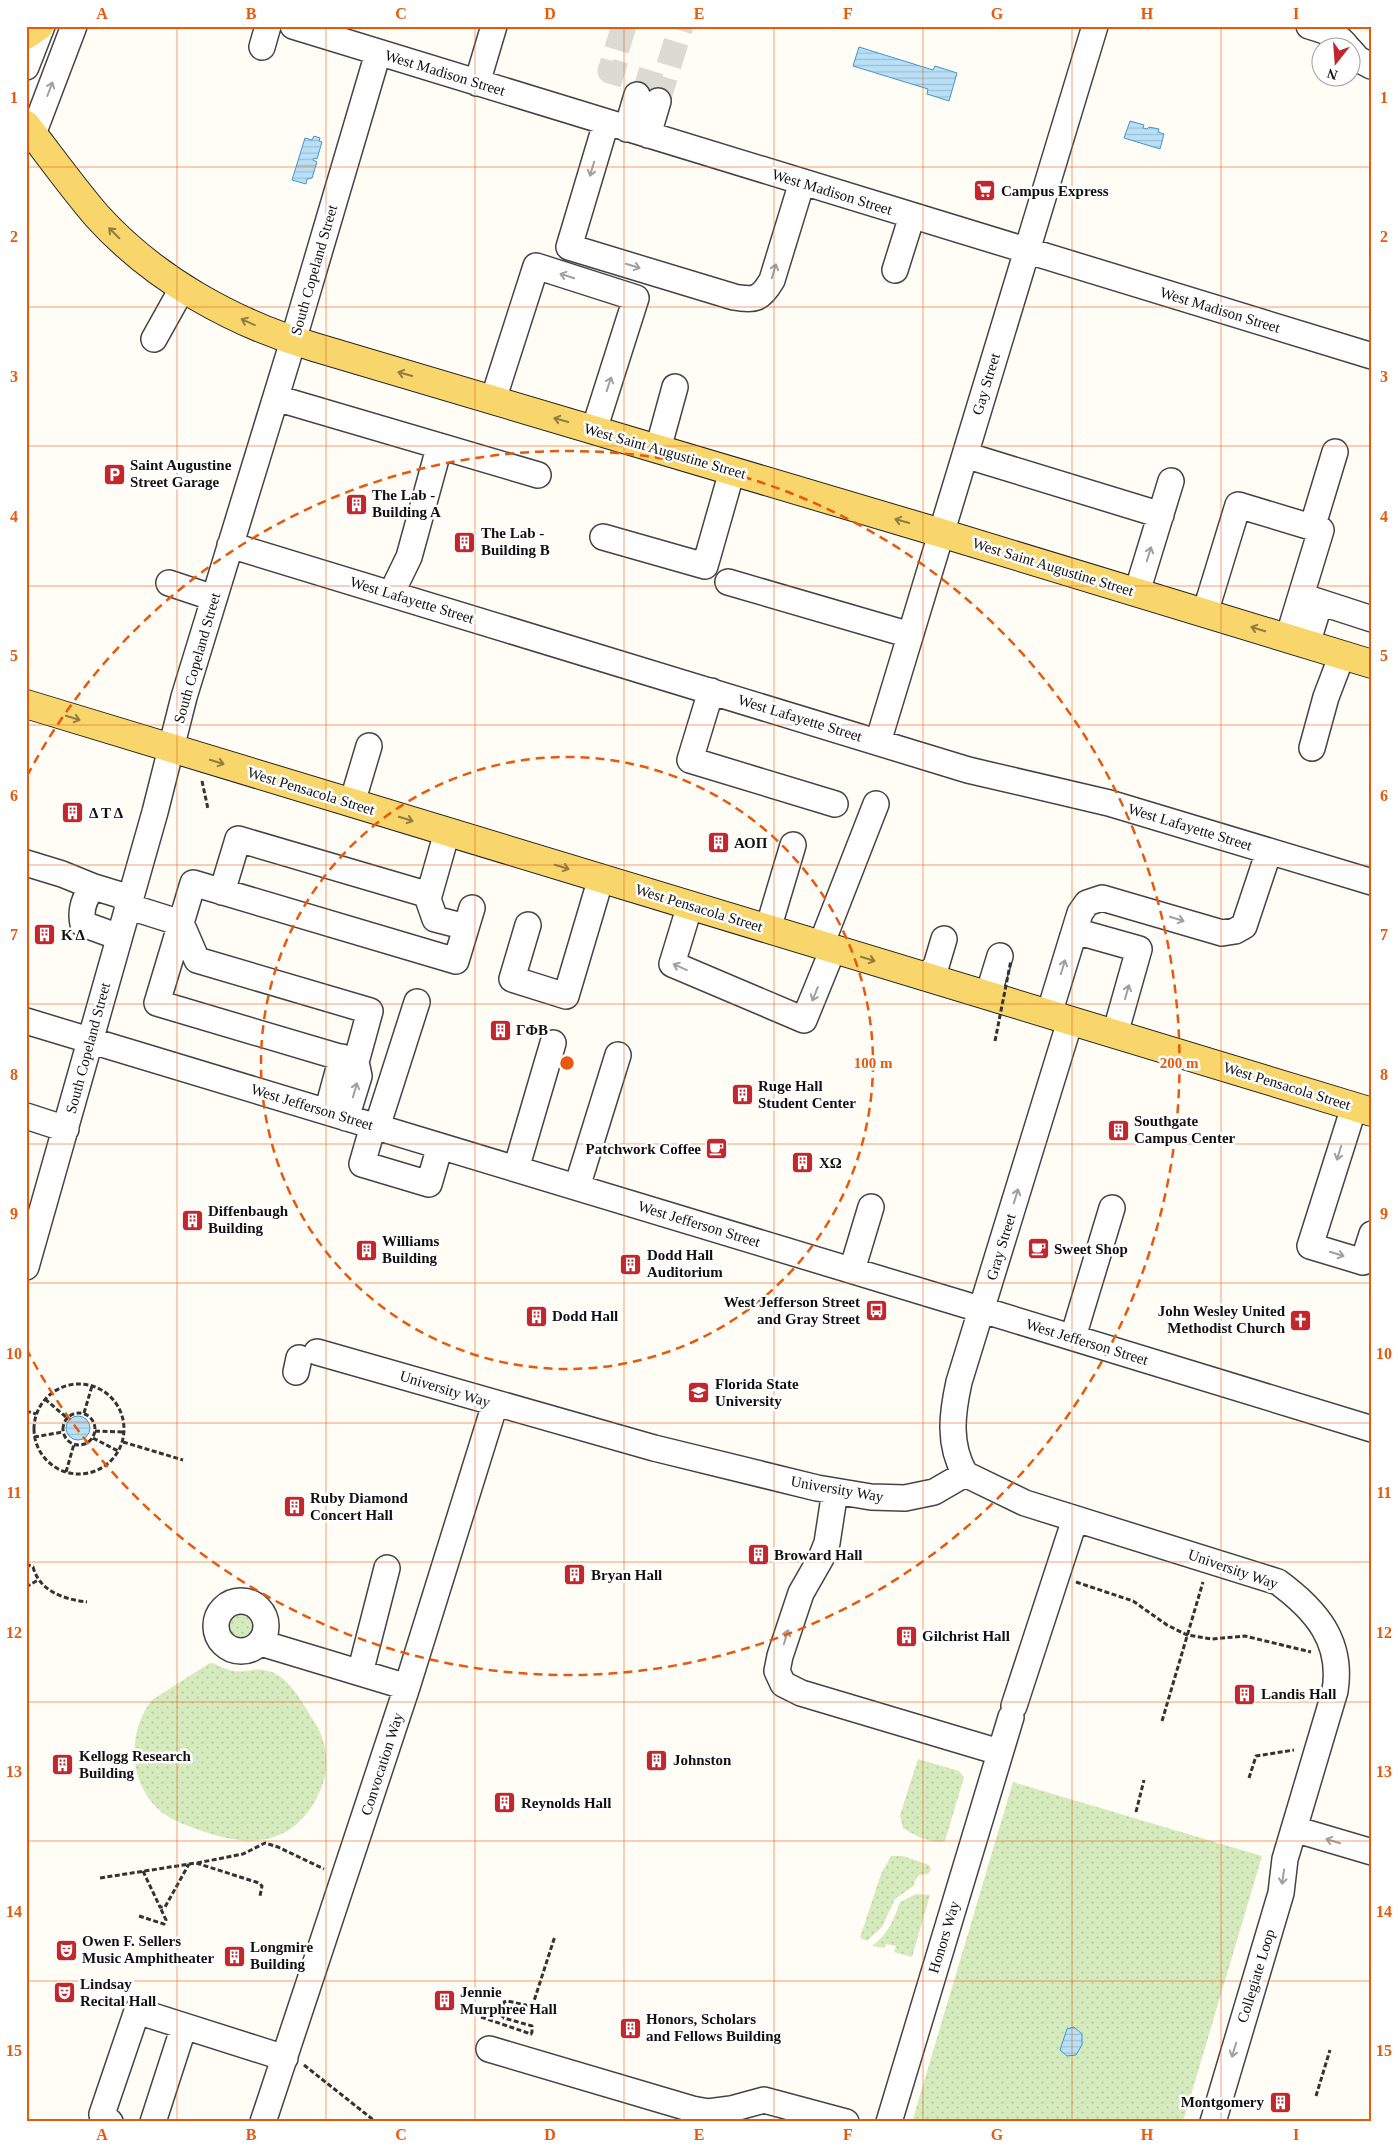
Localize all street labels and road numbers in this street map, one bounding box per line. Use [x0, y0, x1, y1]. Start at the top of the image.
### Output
street label: West Madison Street [383, 47, 508, 99]
street label: West Madison Street [770, 166, 895, 218]
street label: South Copeland Street [288, 202, 341, 337]
street label: West Madison Street [1158, 284, 1283, 336]
street label: Gay Street [969, 350, 1003, 417]
street label: West Saint Augustine Street [582, 420, 749, 482]
street label: West Saint Augustine Street [971, 535, 1136, 599]
street label: West Lafayette Street [348, 574, 477, 627]
street label: South Copeland Street [171, 590, 224, 725]
street label: West Lafayette Street [736, 692, 865, 745]
street label: West Pensacola Street [246, 764, 377, 818]
street label: West Lafayette Street [1126, 801, 1255, 854]
street label: West Pensacola Street [634, 881, 765, 935]
street label: South Copeland Street [63, 980, 113, 1115]
street label: West Pensacola Street [1222, 1059, 1353, 1113]
street label: West Jefferson Street [249, 1081, 376, 1133]
street label: West Jefferson Street [636, 1198, 763, 1250]
street label: Gray Street [983, 1211, 1019, 1282]
street label: West Jefferson Street [1024, 1316, 1151, 1368]
street label: University Way [398, 1368, 493, 1411]
street label: University Way [789, 1473, 885, 1505]
street label: University Way [1186, 1546, 1280, 1592]
street label: Convocation Way [358, 1710, 406, 1817]
street label: Honors Way [925, 1898, 963, 1975]
street label: Collegiate Loop [1234, 1927, 1278, 2025]

